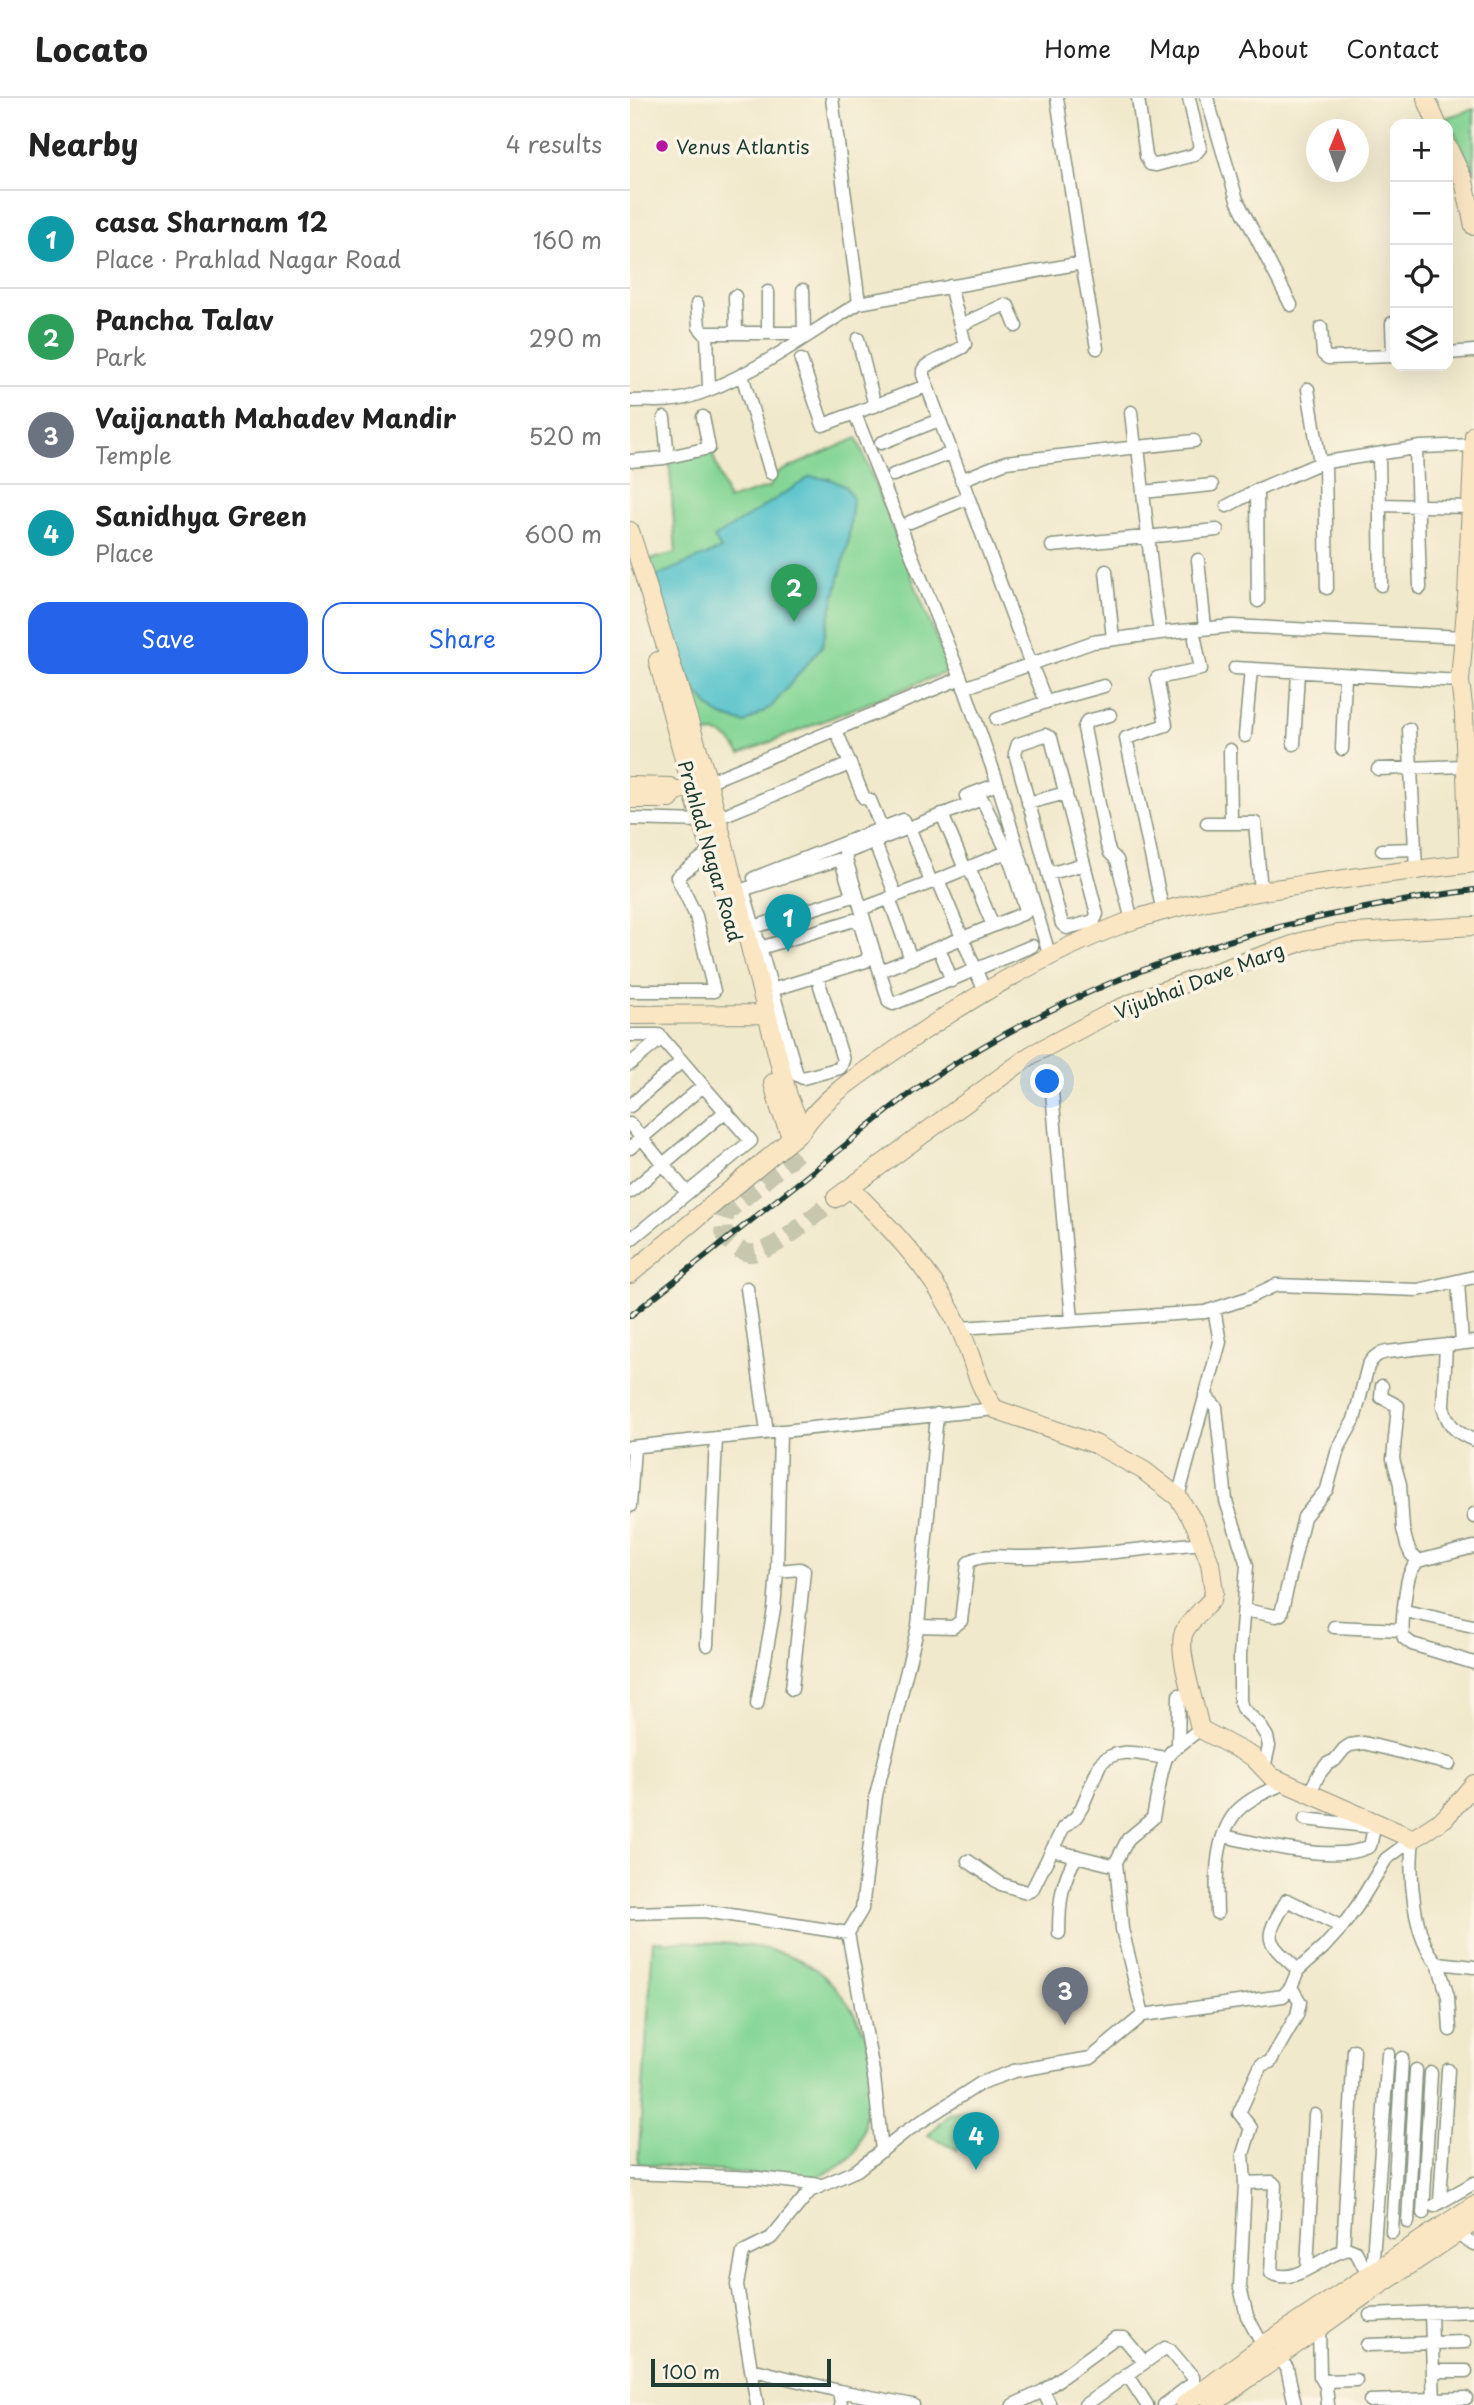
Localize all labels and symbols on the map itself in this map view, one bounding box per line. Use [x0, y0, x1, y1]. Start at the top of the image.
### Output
north arrow [1306, 119, 1369, 182]
place label: Venus Atlantis [676, 132, 809, 160]
marker: Venus Atlantis [654, 138, 670, 154]
pin: 2 [771, 564, 817, 622]
street label: Prahlad Nagar Road [672, 757, 750, 945]
pin: 1 [765, 894, 811, 952]
street label: Vijubhai Dave Marg [1110, 935, 1288, 1025]
your location [1030, 1064, 1064, 1098]
pin: 3 [1042, 1967, 1088, 2025]
pin: 4 [953, 2112, 999, 2170]
scale bar [651, 2356, 831, 2388]

